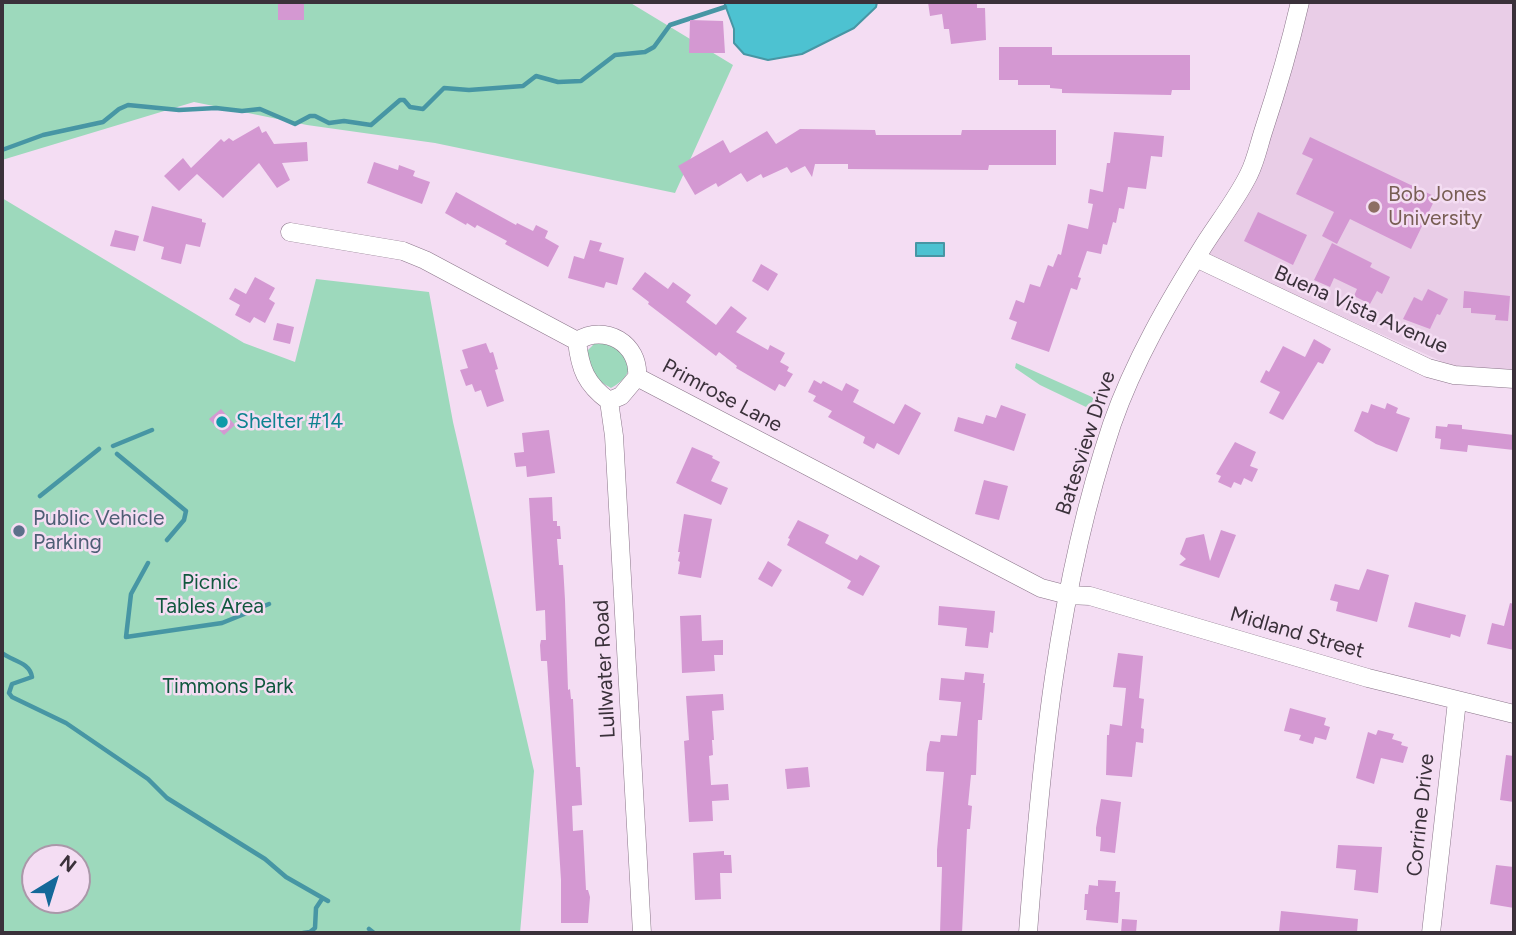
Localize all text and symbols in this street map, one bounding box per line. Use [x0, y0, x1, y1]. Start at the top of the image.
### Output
place label: Bob Jones University [1388, 182, 1486, 232]
marker: Bob Jones University [1366, 199, 1382, 215]
street label: Buena Vista Avenue [1270, 260, 1452, 360]
street label: Primrose Lane [658, 354, 786, 438]
street label: Batesview Drive [1051, 368, 1121, 518]
place label: Shelter #14 [236, 409, 343, 435]
marker: Shelter #14 [214, 414, 230, 430]
place label: Public Vehicle Parking [33, 506, 164, 556]
marker: Public Vehicle Parking [11, 523, 27, 539]
park label: Picnic Tables Area [156, 570, 264, 620]
street label: Lullwater Road [589, 599, 621, 739]
street label: Midland Street [1227, 602, 1367, 664]
park label: Timmons Park [162, 674, 294, 700]
street label: Corrine Drive [1402, 752, 1440, 878]
north arrow [21, 844, 91, 914]
text: N [55, 850, 81, 877]

